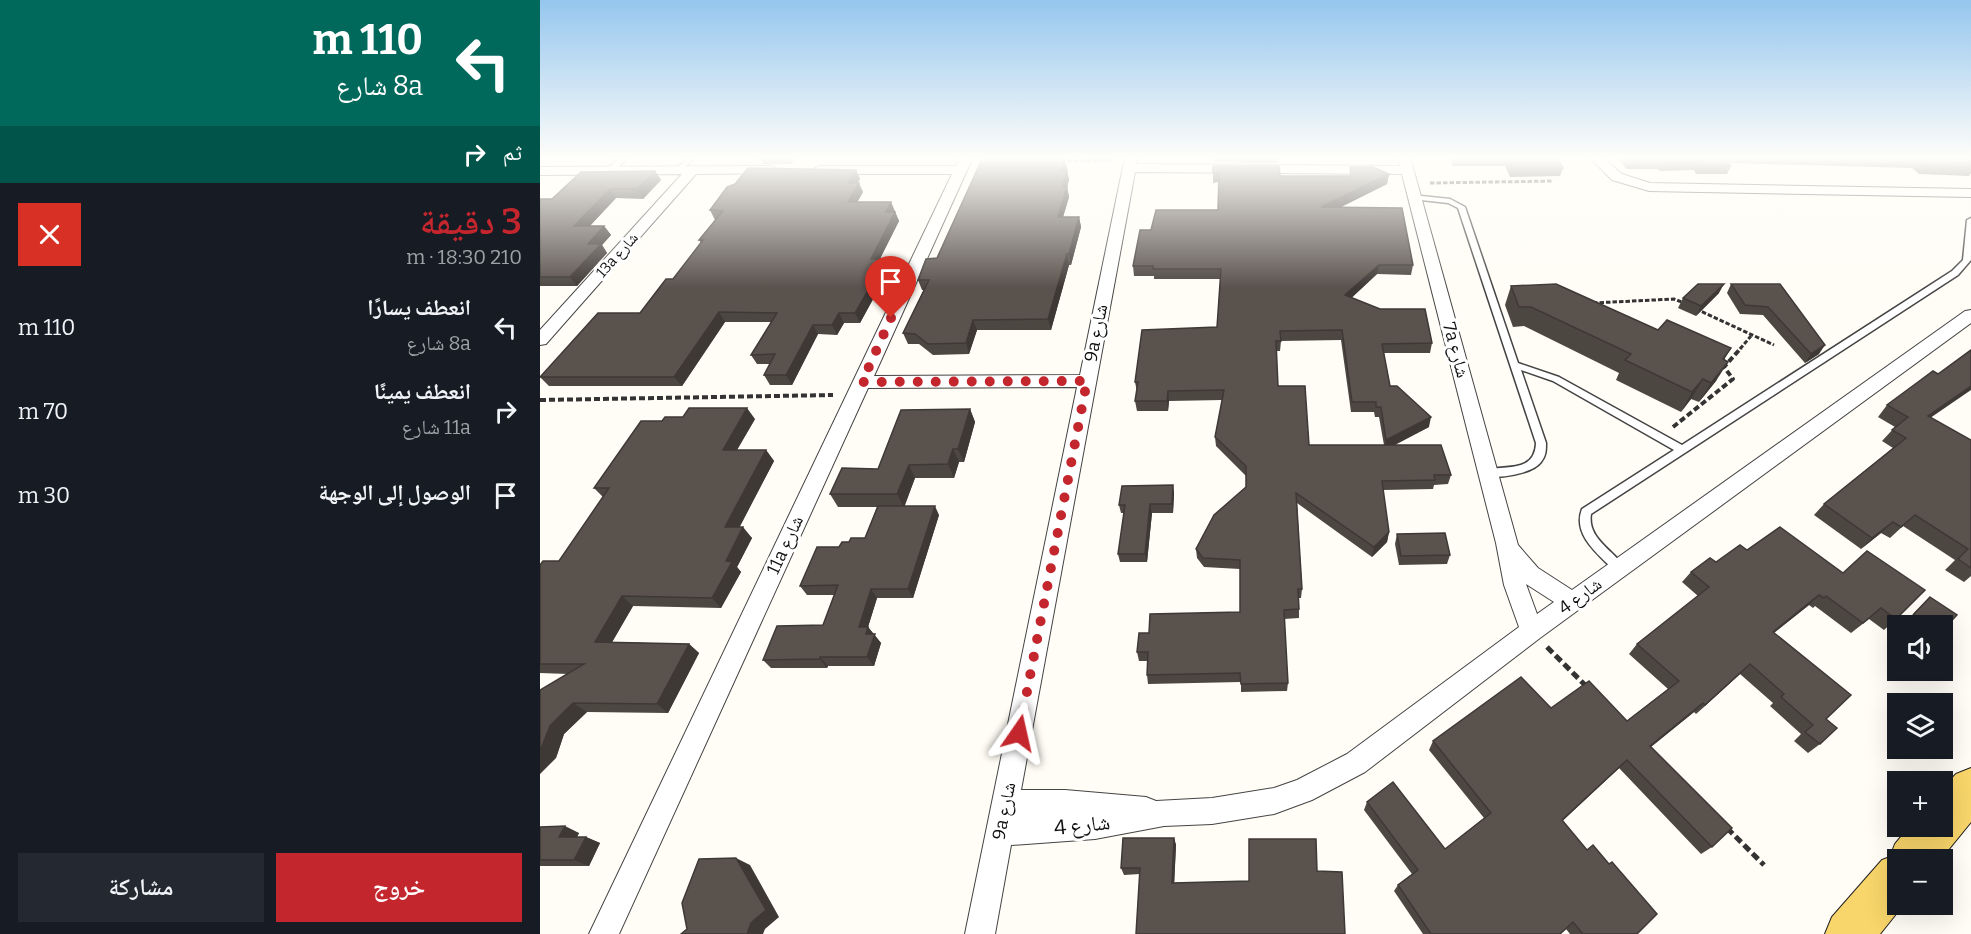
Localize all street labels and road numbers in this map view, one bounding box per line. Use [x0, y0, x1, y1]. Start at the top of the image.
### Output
street label: 13a شارع [592, 229, 643, 282]
street label: 9a شارع [1080, 302, 1112, 364]
street label: 7a شارع [1438, 320, 1474, 380]
street label: 11a شارع [762, 512, 808, 578]
street label: شارع 4 [1554, 573, 1606, 619]
street label: 9a شارع [988, 780, 1020, 842]
street label: شارع 4 [1053, 809, 1111, 841]

